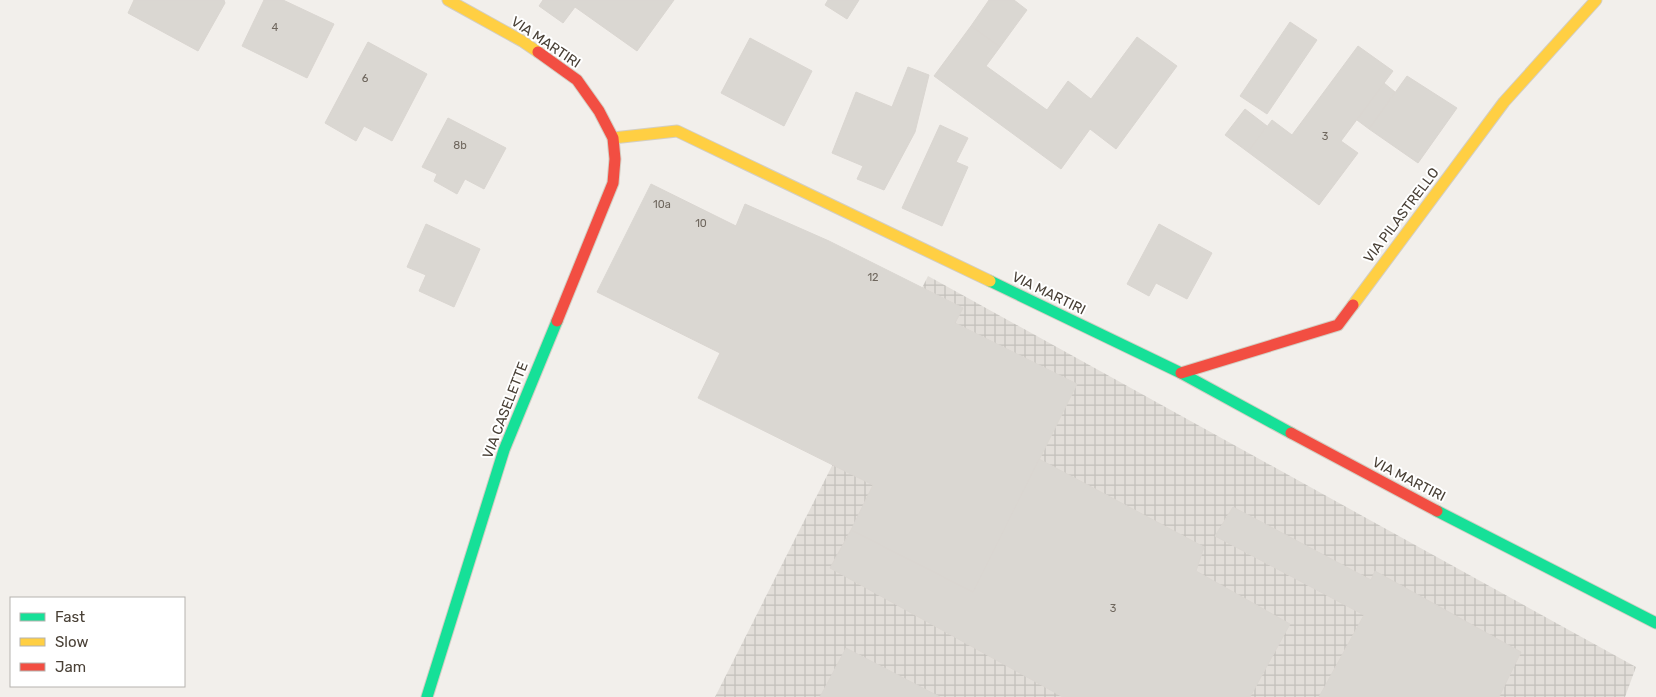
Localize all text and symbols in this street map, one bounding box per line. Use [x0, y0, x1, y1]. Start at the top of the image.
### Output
street label: VIA MARTIRI [508, 13, 584, 72]
house number: 4 [272, 21, 279, 34]
house number: 6 [362, 72, 369, 85]
house number: 3 [1322, 130, 1329, 143]
house number: 8b [453, 139, 467, 152]
street label: VIA PILASTRELLO [1360, 164, 1443, 266]
house number: 10a [653, 198, 671, 211]
house number: 10 [695, 217, 707, 230]
street label: VIA MARTIRI [1009, 268, 1088, 319]
house number: 12 [867, 271, 879, 284]
street label: VIA CASELETTE [479, 359, 532, 461]
street label: VIA MARTIRI [1369, 454, 1448, 505]
legend [10, 597, 185, 687]
house number: 3 [1110, 602, 1117, 615]
text: Fast [55, 608, 85, 626]
text: Slow [55, 633, 88, 651]
text: Jam [55, 658, 86, 676]

